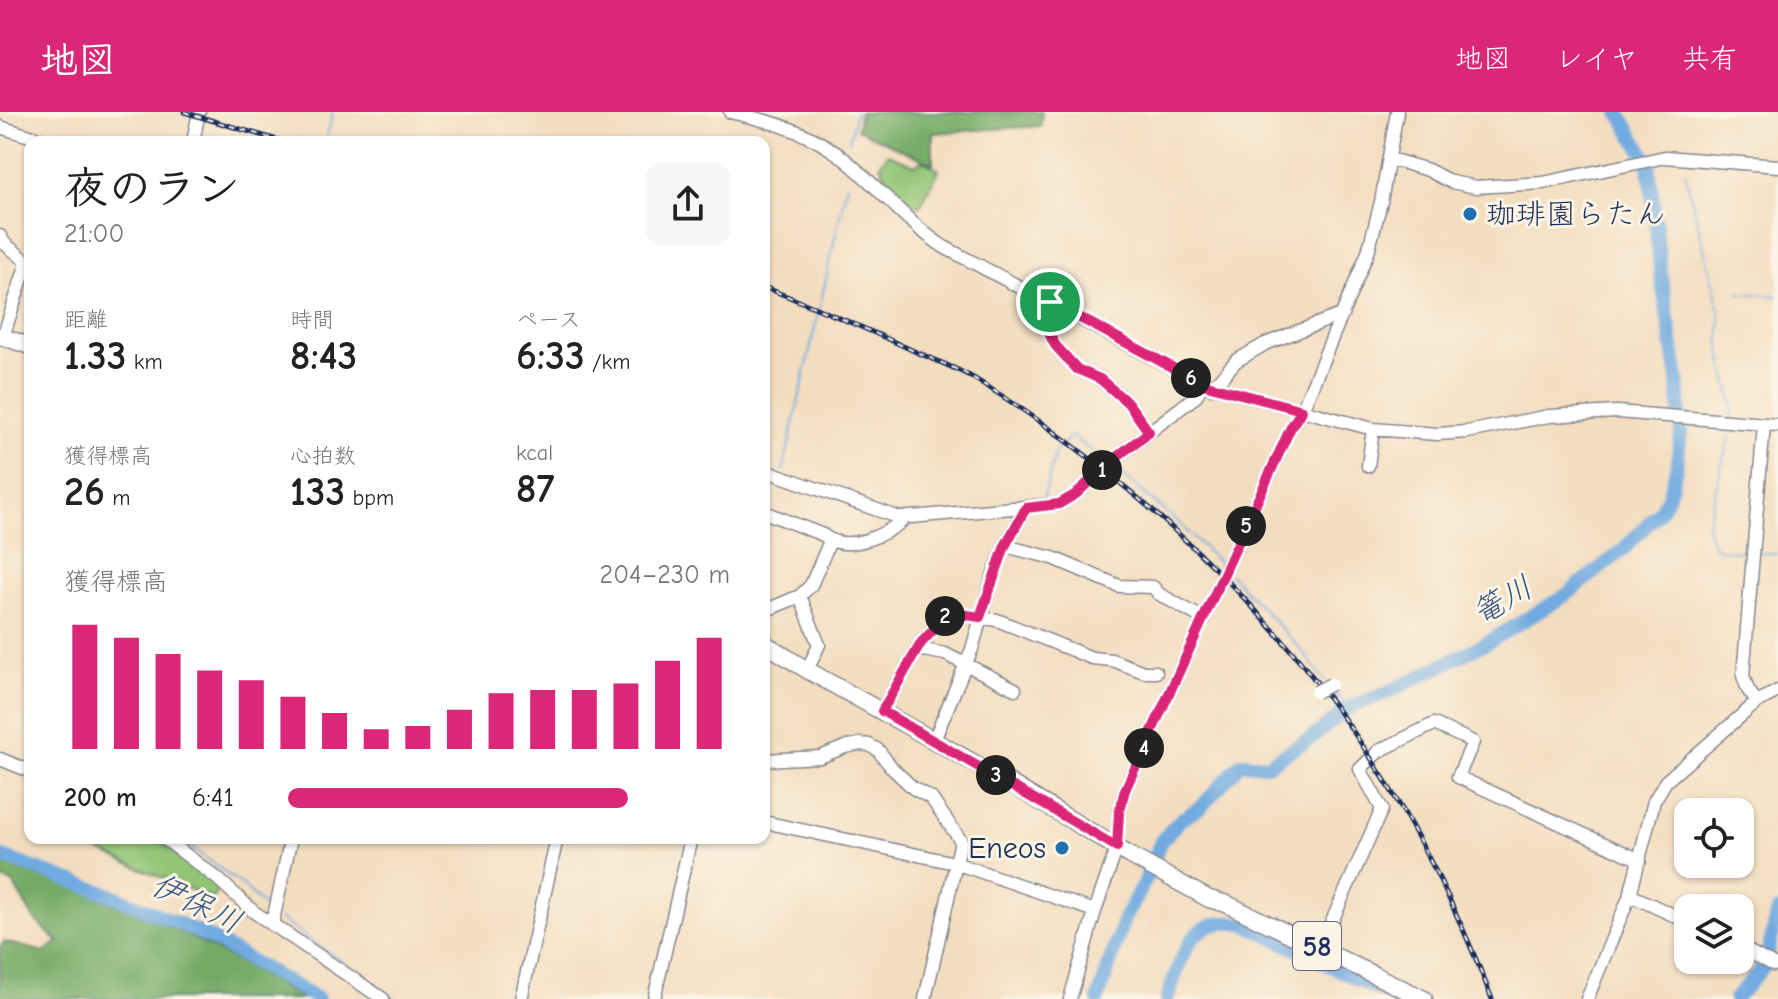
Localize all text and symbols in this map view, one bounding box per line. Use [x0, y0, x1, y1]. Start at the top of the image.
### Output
text: 地図 [40, 39, 116, 83]
text: 地図 [1455, 43, 1511, 75]
text: レイヤ [1555, 43, 1638, 75]
text: 共有 [1682, 43, 1738, 75]
button: share [646, 162, 730, 246]
text: 夜のラン [64, 163, 240, 214]
place label: 珈琲園らたん [1486, 197, 1666, 232]
marker: 珈琲園らたん [1461, 205, 1479, 223]
text: 21:00 [64, 219, 124, 249]
pin [1016, 268, 1084, 336]
icon: arrive [1028, 280, 1072, 324]
text: 距離 [64, 307, 108, 333]
text: 時間 [290, 307, 334, 333]
text: ペース [516, 307, 581, 333]
text: 1.33 [64, 333, 126, 379]
text: 8:43 [290, 333, 357, 379]
text: 6:33 [516, 333, 585, 379]
text: km [126, 349, 163, 375]
text: /km [585, 349, 630, 375]
pin: 6 [1171, 358, 1211, 398]
text: 6 [1185, 365, 1197, 391]
text: kcal [516, 440, 553, 466]
text: 獲得標高 [64, 443, 152, 469]
text: 心拍数 [290, 443, 356, 469]
pin: 1 [1082, 450, 1122, 490]
text: 1 [1098, 457, 1106, 483]
text: 87 [516, 466, 554, 512]
text: 26 [64, 469, 105, 515]
text: 133 [290, 469, 345, 515]
text: m [105, 485, 130, 511]
text: bpm [345, 485, 394, 511]
pin: 5 [1226, 506, 1266, 546]
text: 5 [1240, 513, 1252, 539]
text: 204–230 m [600, 560, 730, 590]
text: 獲得標高 [64, 567, 168, 597]
water label: 篭川 [1465, 568, 1539, 632]
pin: 2 [925, 596, 965, 636]
text: 2 [940, 603, 950, 629]
pin: 4 [1124, 728, 1164, 768]
text: 4 [1139, 735, 1149, 761]
pin: 3 [976, 755, 1016, 795]
text: 3 [991, 762, 1001, 788]
text: 200 m [64, 783, 137, 813]
text: 6:41 [192, 783, 234, 813]
map controls [1674, 798, 1754, 974]
button: locate [1674, 798, 1754, 878]
place label: Eneos [968, 831, 1046, 866]
marker: Eneos [1053, 839, 1071, 857]
water label: 伊保川 [146, 866, 248, 941]
button: layers [1674, 894, 1754, 974]
road number: 58 [1293, 922, 1341, 970]

